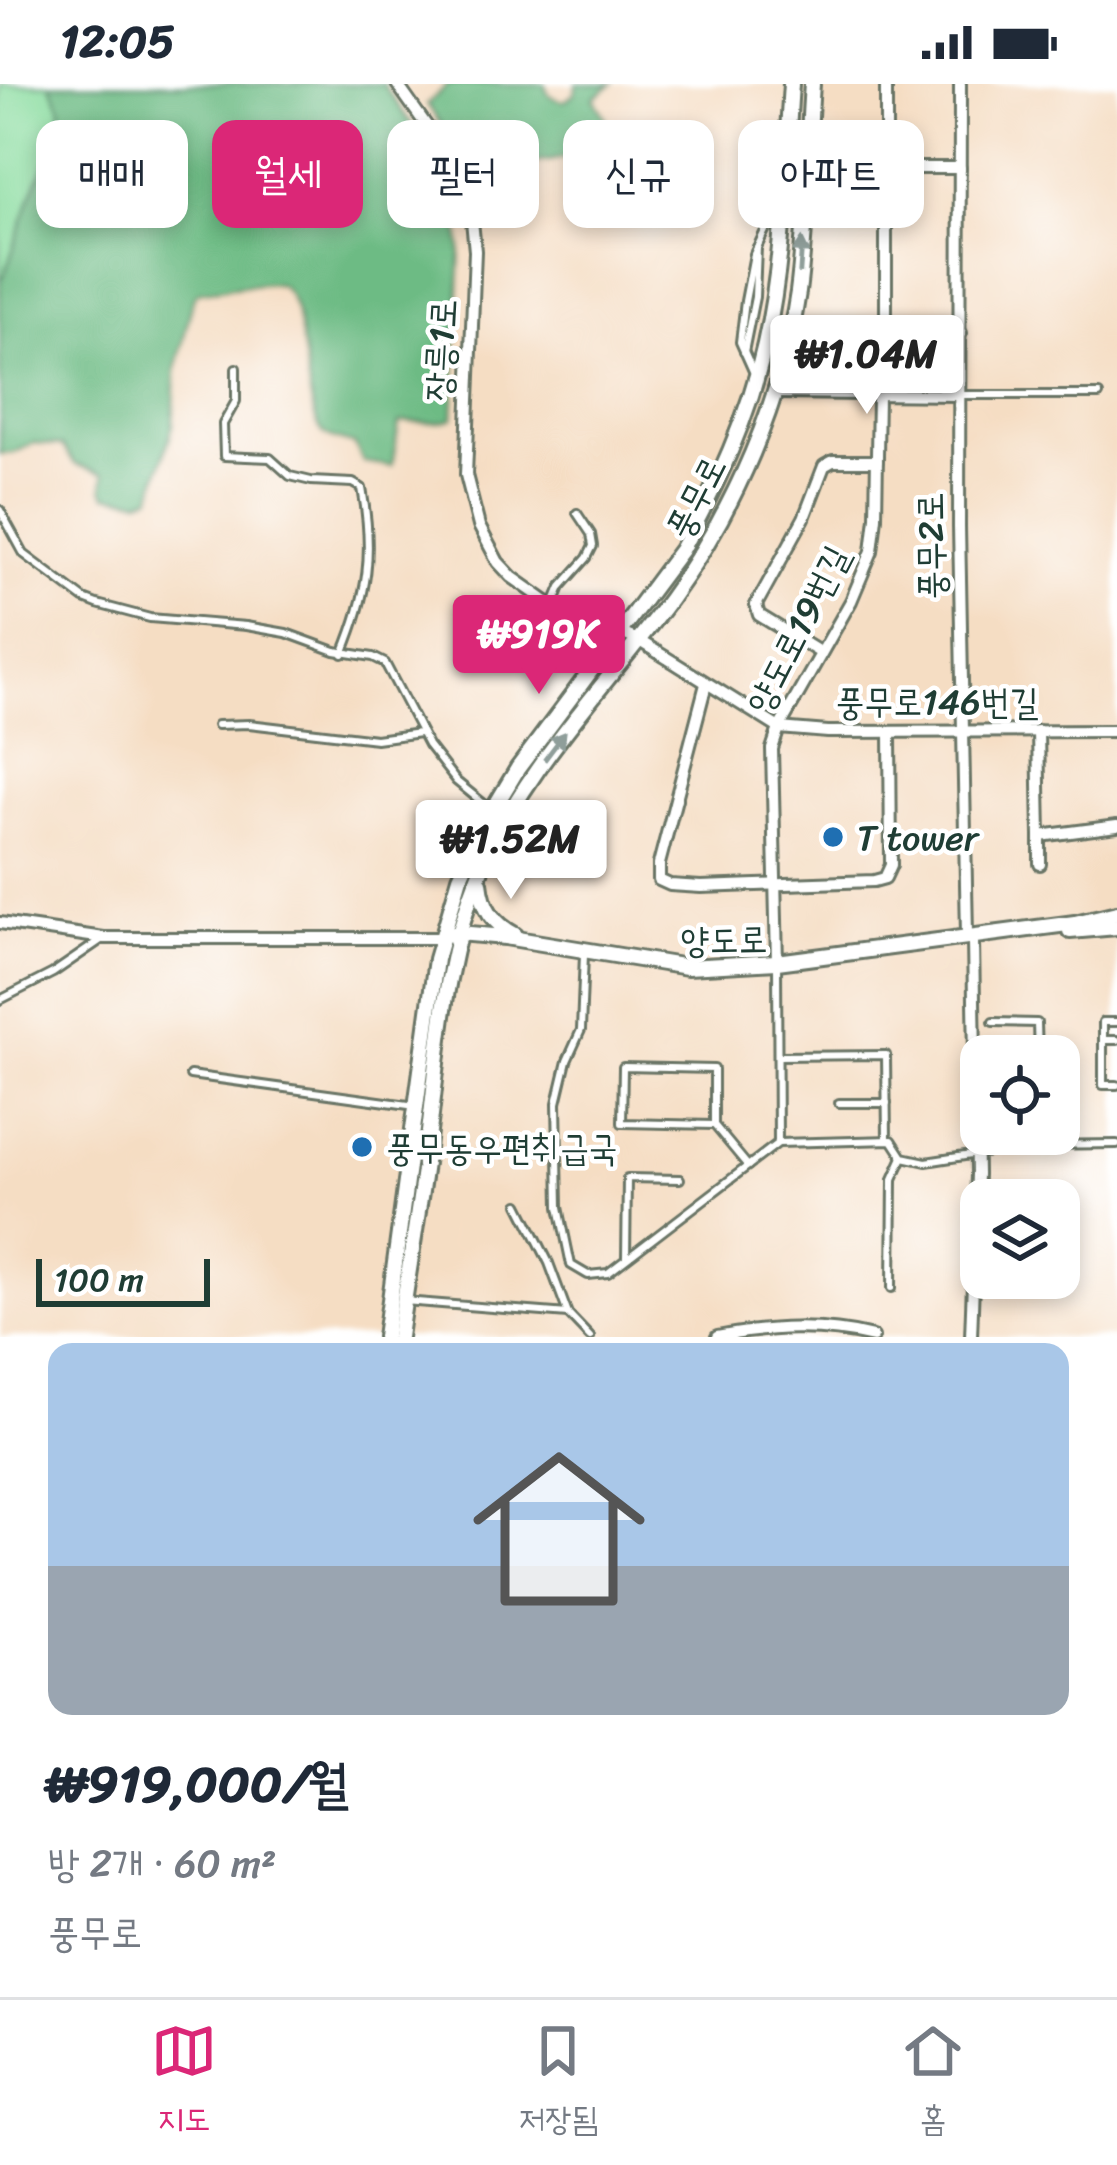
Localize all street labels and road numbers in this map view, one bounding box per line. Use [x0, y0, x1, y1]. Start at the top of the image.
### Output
street label: 장릉1로 [406, 297, 476, 403]
street label: 풍무로 [648, 444, 744, 551]
street label: 풍무2로 [898, 492, 964, 600]
street label: 양도로19번길 [728, 534, 868, 725]
street label: 풍무로146번길 [835, 670, 1039, 734]
street label: 양도로 [680, 907, 768, 973]

